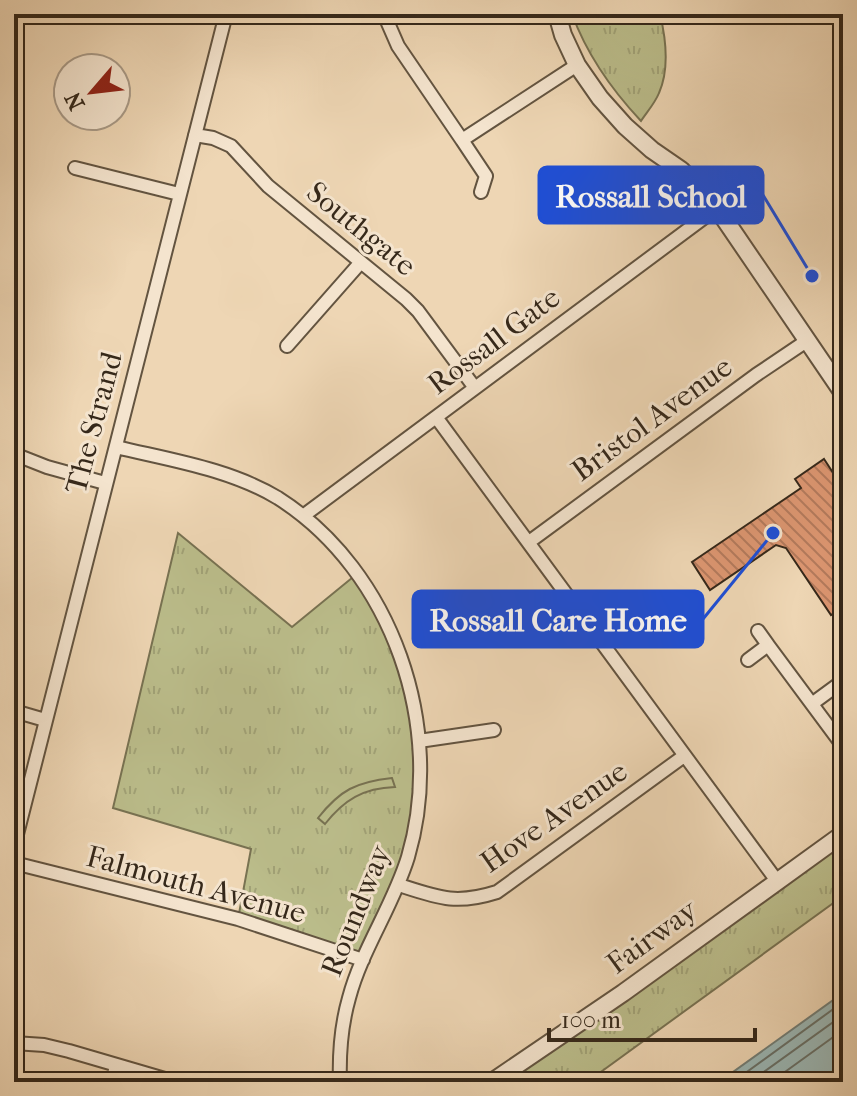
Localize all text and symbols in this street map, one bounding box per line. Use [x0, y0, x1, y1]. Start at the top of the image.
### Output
north arrow [52, 52, 132, 132]
text: N [60, 87, 91, 114]
callout: Rossall School [539, 167, 763, 223]
street label: Southgate [299, 174, 423, 284]
text: Rossall School [555, 178, 747, 215]
street label: Rossall Gate [421, 280, 567, 402]
street label: The Strand [58, 348, 130, 498]
street label: Bristol Avenue [565, 349, 739, 489]
callout: Rossall Care Home [413, 591, 703, 647]
text: Rossall Care Home [429, 602, 687, 639]
street label: Hove Avenue [474, 754, 634, 880]
street label: Falmouth Avenue [83, 839, 310, 931]
street label: Roundway [314, 839, 398, 982]
street label: Fairway [600, 892, 705, 981]
scale bar [549, 992, 755, 1042]
text: 100 m [561, 1006, 621, 1034]

